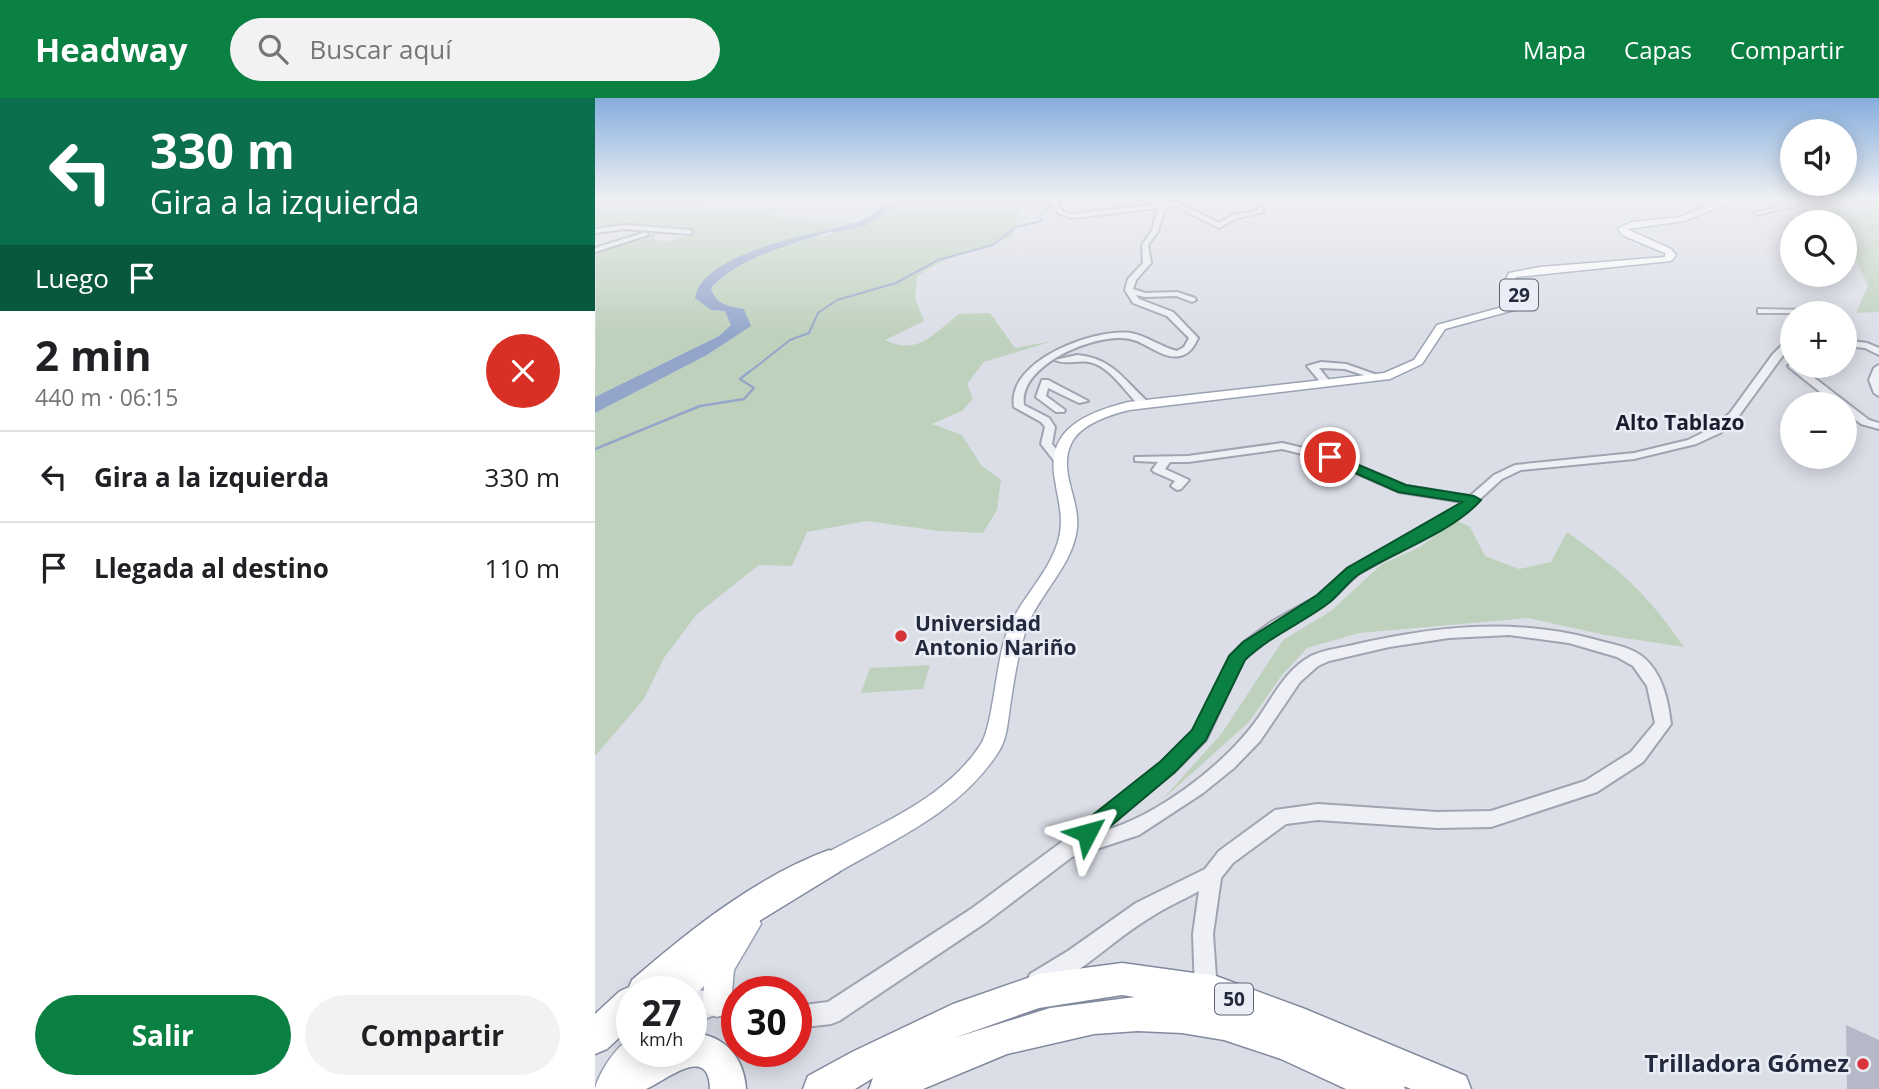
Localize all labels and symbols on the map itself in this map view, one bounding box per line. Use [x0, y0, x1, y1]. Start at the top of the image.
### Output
road number: 29 [1500, 280, 1538, 310]
district label: Alto Tablazo [1616, 408, 1744, 436]
pin [1300, 427, 1360, 487]
place label: Universidad Antonio Nariño [915, 609, 1077, 661]
marker: Universidad Antonio Nariño [893, 628, 909, 644]
position arrow [1050, 796, 1124, 870]
speed limit sign: 30 [721, 976, 812, 1067]
road number: 50 [1215, 984, 1253, 1015]
place label: Trilladora Gómez [1644, 1046, 1849, 1079]
marker: Trilladora Gómez [1855, 1056, 1871, 1072]

